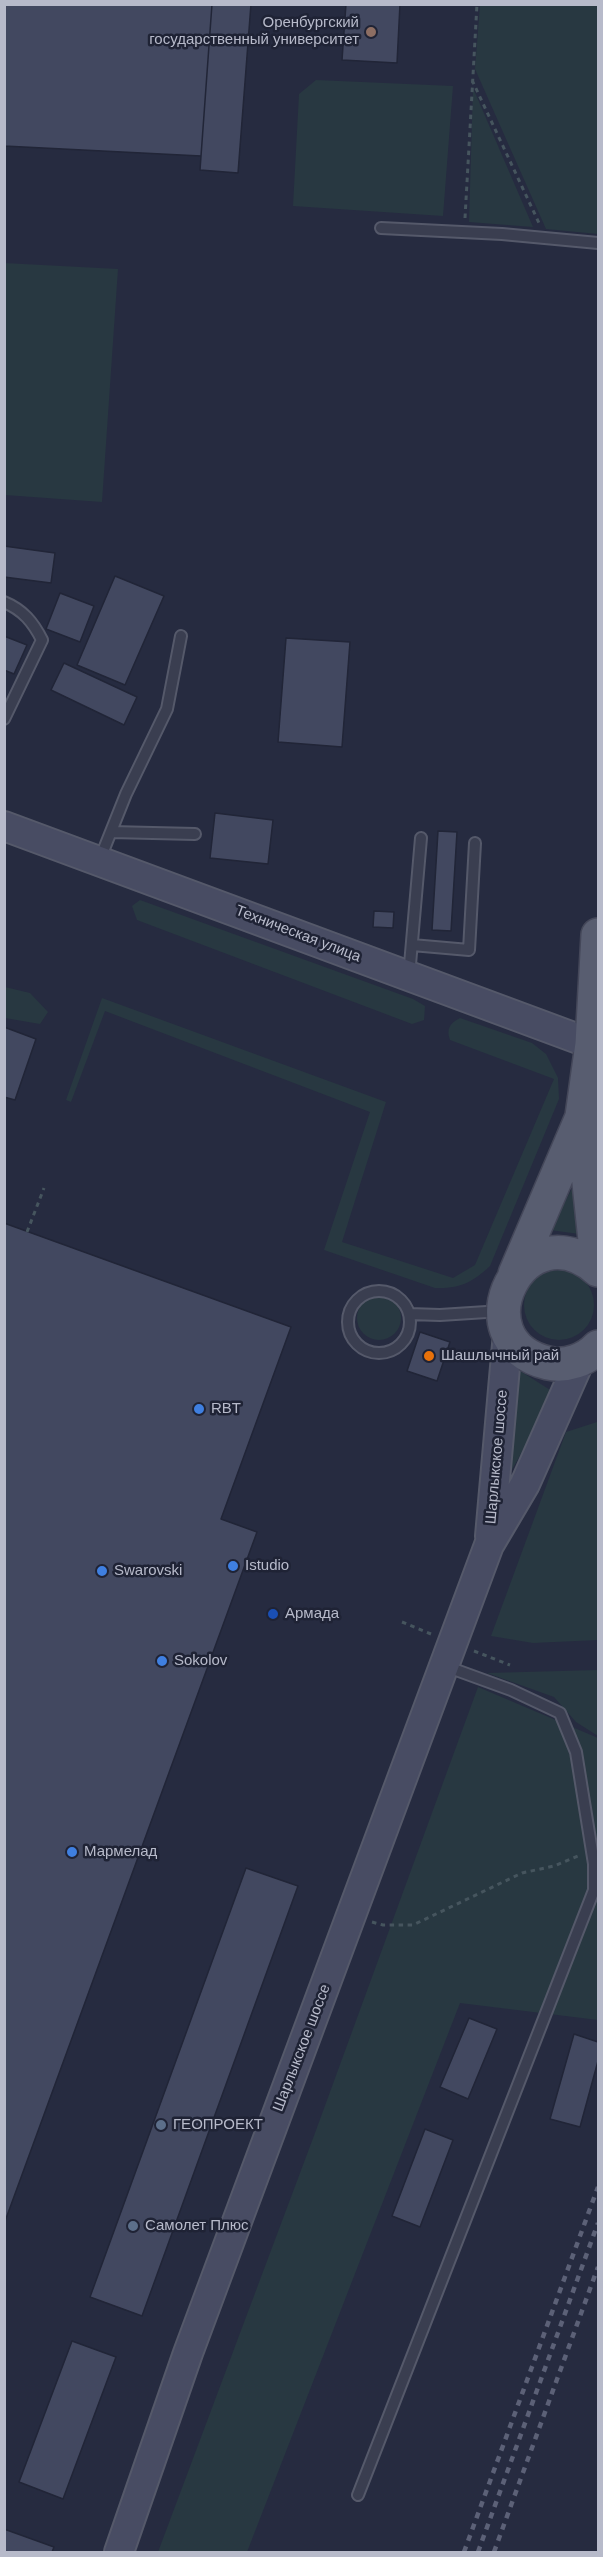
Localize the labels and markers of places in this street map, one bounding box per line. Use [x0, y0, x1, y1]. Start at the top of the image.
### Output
place label: Оренбургский государственный университет [149, 14, 359, 49]
marker: Оренбургский государственный университет [364, 25, 378, 39]
place label: Шашлычный рай [441, 1347, 559, 1365]
marker: Шашлычный рай [422, 1349, 436, 1363]
place label: RBT [211, 1400, 241, 1418]
marker: RBT [192, 1402, 206, 1416]
place label: Istudio [245, 1557, 289, 1575]
marker: Istudio [226, 1559, 240, 1573]
place label: Swarovski [114, 1562, 182, 1580]
marker: Swarovski [95, 1564, 109, 1578]
place label: Армада [285, 1605, 339, 1623]
marker: Армада [266, 1607, 280, 1621]
place label: Sokolov [174, 1652, 227, 1670]
marker: Sokolov [155, 1654, 169, 1668]
place label: Мармелад [84, 1843, 157, 1861]
marker: Мармелад [65, 1845, 79, 1859]
place label: ГЕОПРОЕКТ [173, 2116, 263, 2134]
marker: ГЕОПРОЕКТ [154, 2118, 168, 2132]
place label: Самолет Плюс [145, 2217, 249, 2235]
marker: Самолет Плюс [126, 2219, 140, 2233]

